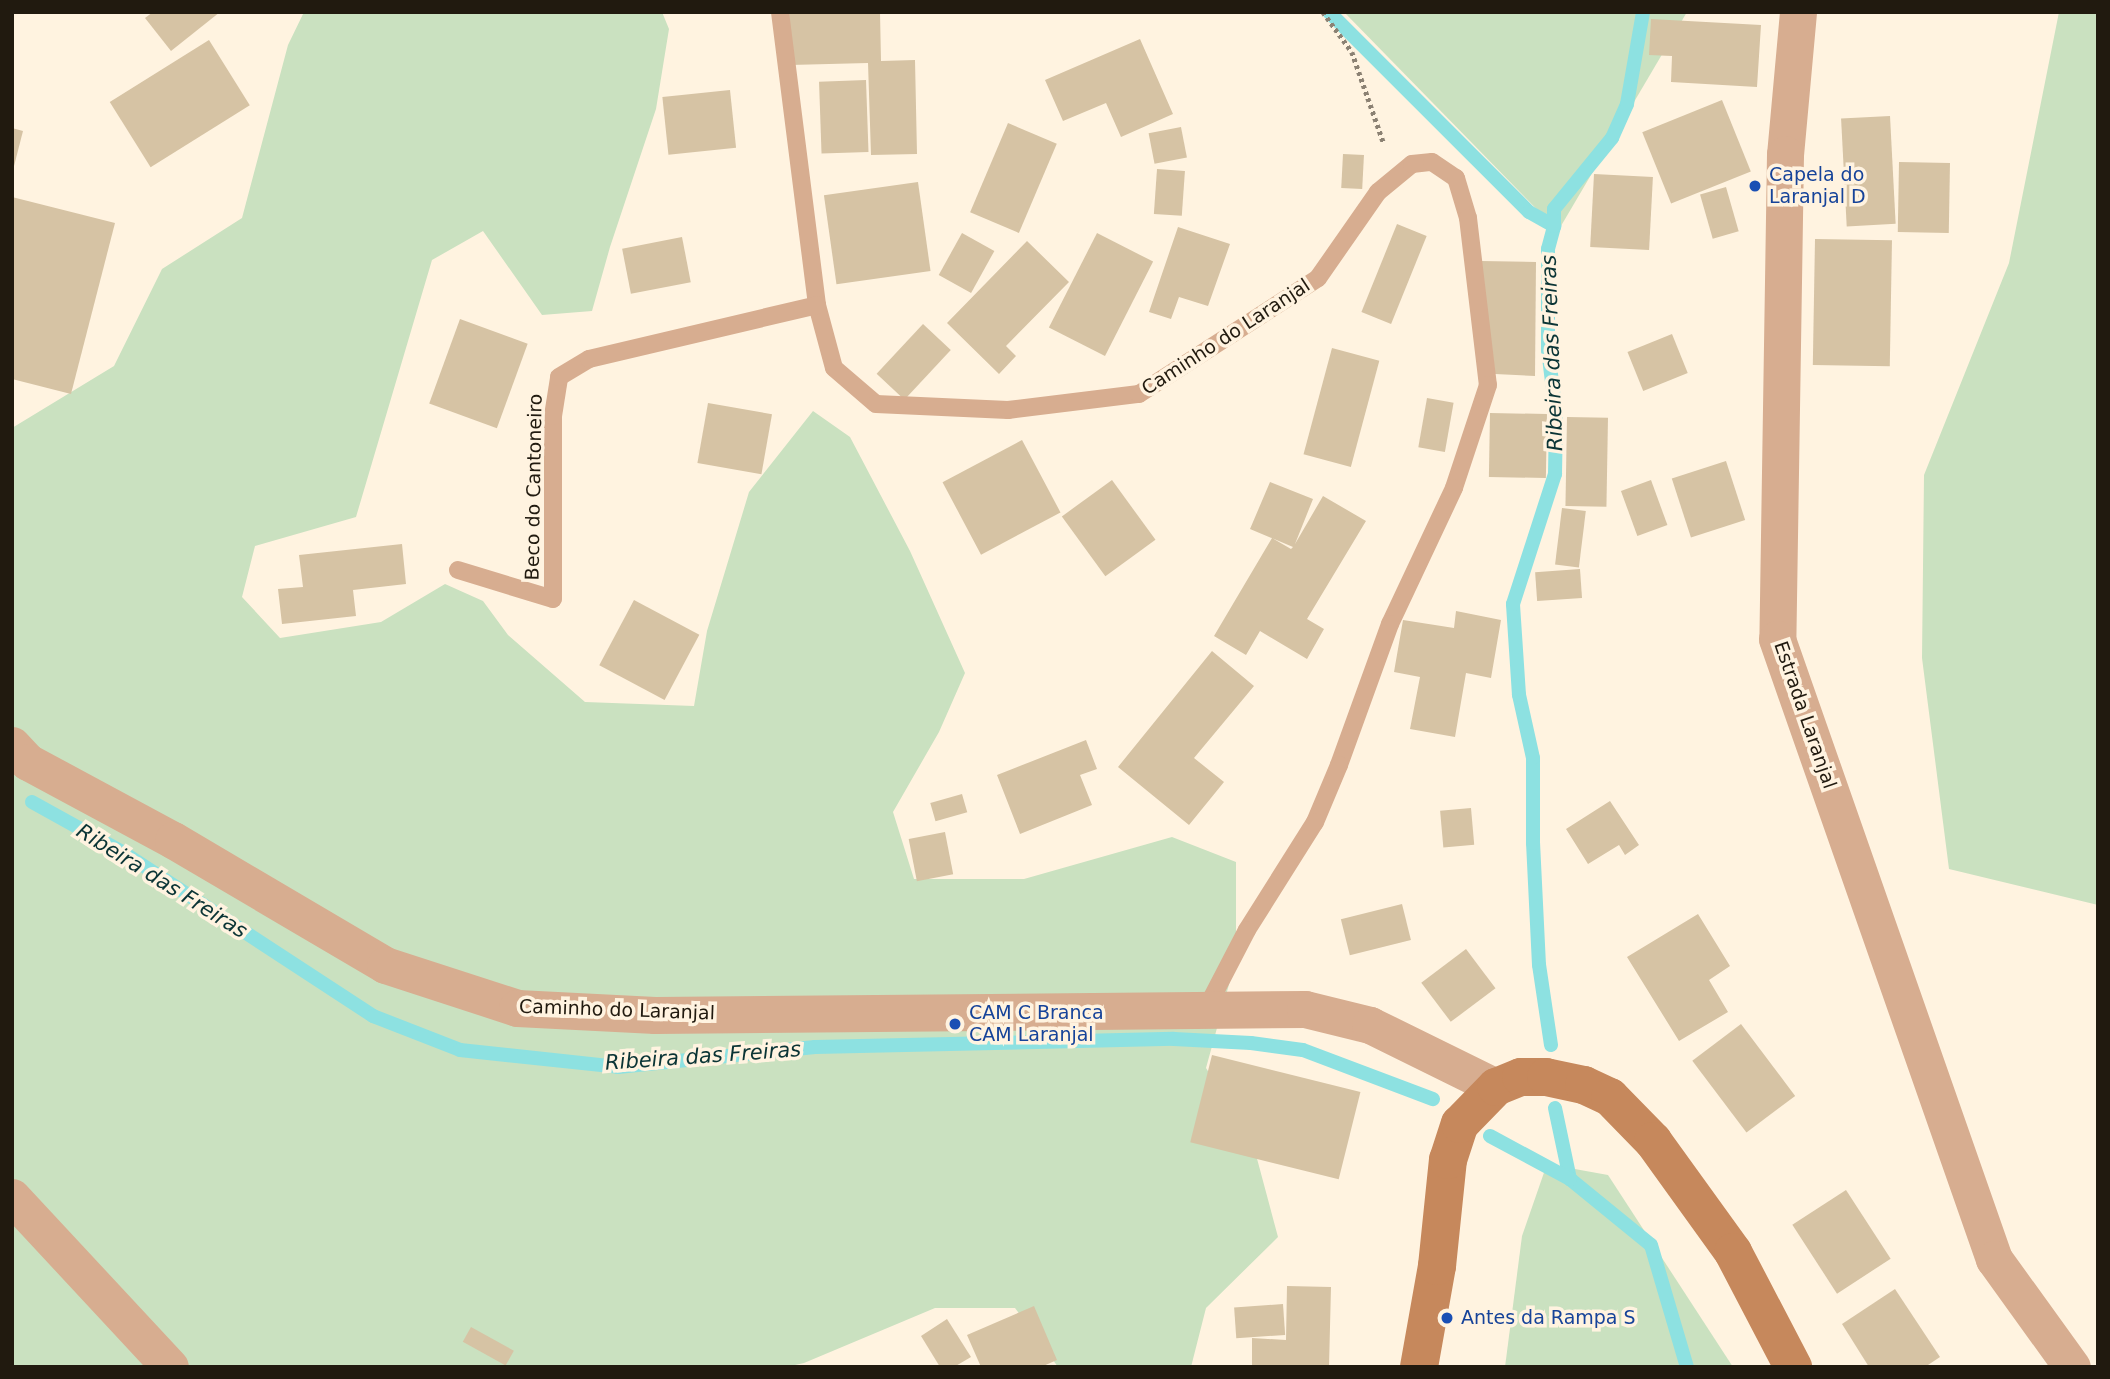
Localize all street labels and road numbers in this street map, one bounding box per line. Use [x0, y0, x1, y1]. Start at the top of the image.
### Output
street label: Caminho do Laranjal [1138, 274, 1314, 400]
street label: Beco do Cantoneiro [521, 394, 547, 580]
street label: Estrada Laranjal [1769, 638, 1841, 792]
street label: Caminho do Laranjal [519, 995, 715, 1025]

